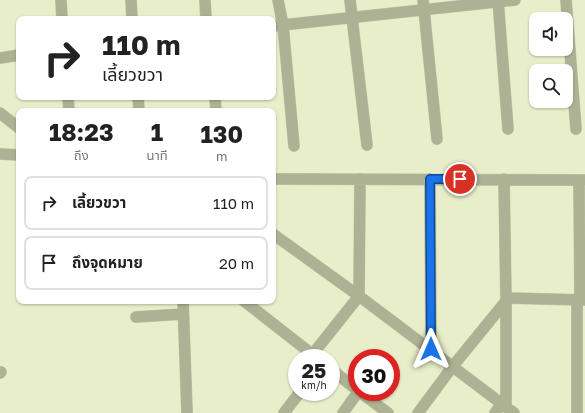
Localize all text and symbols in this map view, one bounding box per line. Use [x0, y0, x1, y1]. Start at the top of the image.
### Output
map controls [529, 12, 573, 108]
button: sound [529, 12, 573, 56]
text: 110 m [102, 28, 181, 61]
icon: right [36, 32, 88, 84]
text: เลี้ยวขวา [102, 63, 163, 85]
button: search [529, 64, 573, 108]
text: 18:23 [49, 117, 114, 146]
text: 1 [151, 117, 163, 146]
text: 130 [200, 119, 243, 148]
text: ถึง [74, 147, 89, 163]
text: นาที [146, 147, 168, 163]
text: m [216, 148, 228, 164]
pin [443, 162, 477, 196]
icon: arrive [449, 168, 471, 190]
icon: right [38, 192, 60, 214]
text: เลี้ยวขวา [72, 193, 126, 211]
text: 110 m [213, 194, 254, 212]
icon: arrive [38, 252, 60, 274]
text: ถึงจุดหมาย [72, 253, 143, 271]
text: 20 m [219, 254, 254, 272]
position arrow [410, 328, 452, 370]
speed limit sign: 30 [348, 349, 400, 401]
text: 25 [302, 358, 326, 382]
text: km/h [301, 379, 327, 391]

